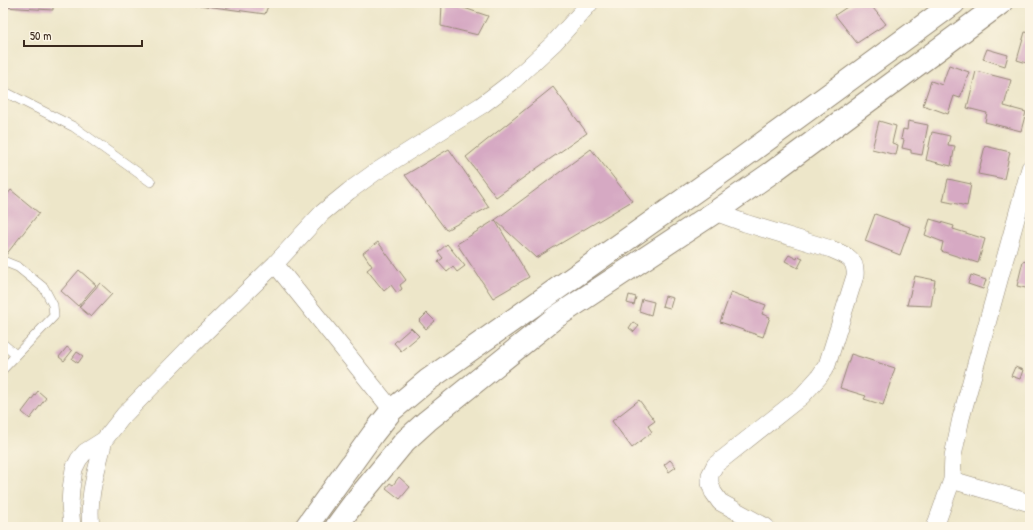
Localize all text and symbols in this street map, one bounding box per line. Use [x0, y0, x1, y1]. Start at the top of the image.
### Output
scale bar [24, 22, 142, 48]
text: 50 m [30, 27, 51, 44]

